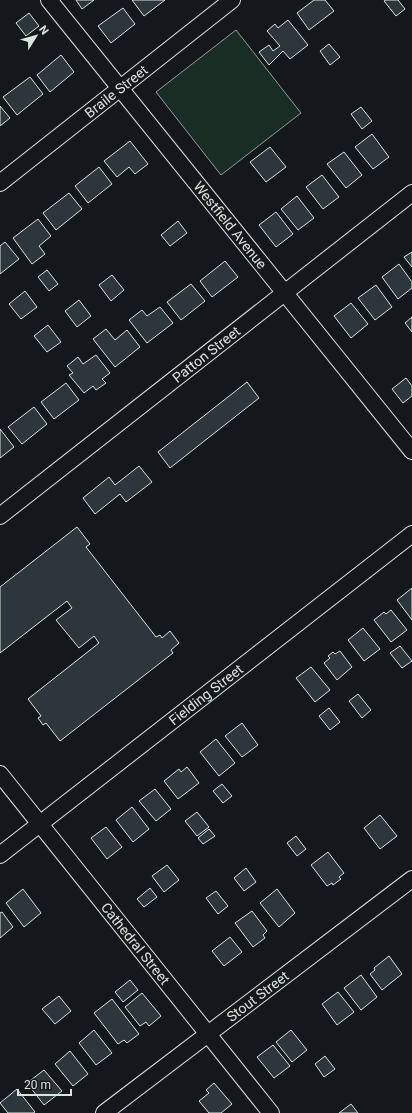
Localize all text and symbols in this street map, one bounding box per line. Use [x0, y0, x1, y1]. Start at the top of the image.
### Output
north arrow [16, 16, 56, 56]
text: N [36, 23, 51, 37]
street label: Braile Street [82, 61, 151, 121]
street label: Westfield Avenue [190, 178, 270, 272]
street label: Patton Street [169, 323, 244, 386]
street label: Fielding Street [166, 661, 246, 728]
street label: Cathedral Street [98, 899, 173, 988]
street label: Stout Street [224, 967, 292, 1025]
scale bar [18, 1071, 71, 1097]
text: 20 m [24, 1078, 51, 1092]

